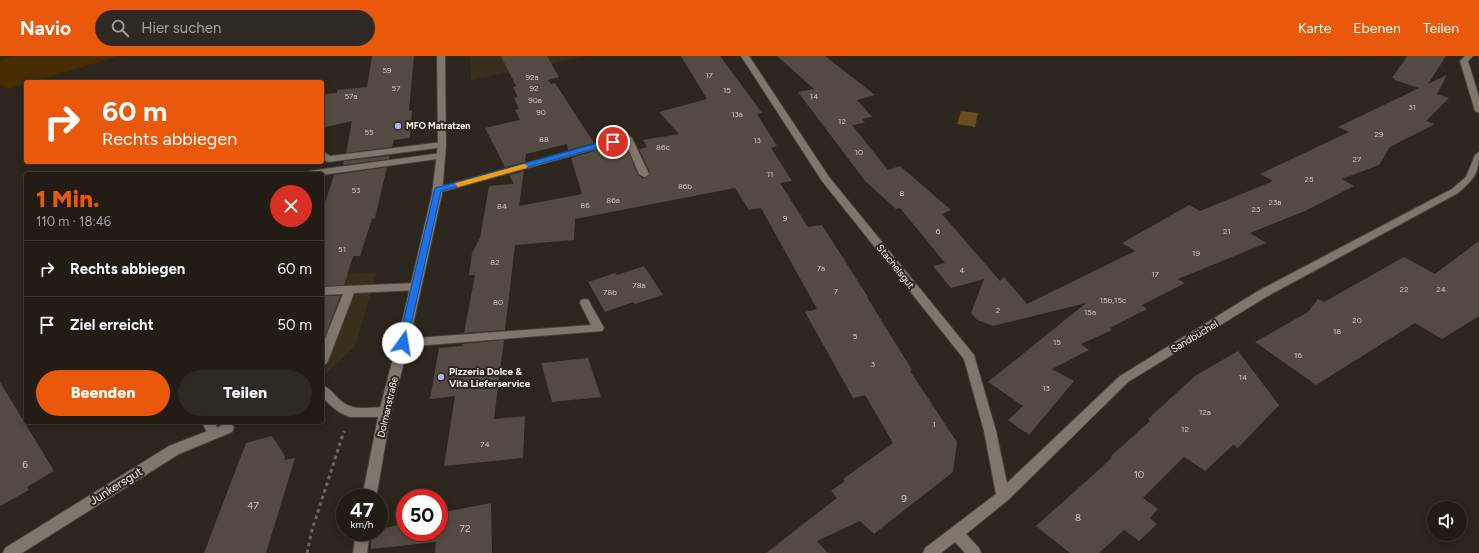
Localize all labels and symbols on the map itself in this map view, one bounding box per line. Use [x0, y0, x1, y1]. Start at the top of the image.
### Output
house number: 59 [382, 65, 392, 75]
house number: 17 [705, 70, 713, 80]
house number: 92a [525, 72, 539, 82]
house number: 57 [392, 83, 401, 93]
house number: 92 [530, 83, 539, 93]
house number: 15 [723, 85, 731, 95]
house number: 57a [345, 91, 357, 101]
house number: 14 [810, 91, 818, 101]
house number: 90a [528, 95, 542, 105]
house number: 31 [1408, 102, 1416, 112]
house number: 90 [536, 107, 546, 117]
house number: 13a [731, 109, 743, 119]
house number: 12 [838, 116, 846, 126]
place label: MFO Matratzen [406, 120, 470, 131]
marker: MFO Matratzen [393, 121, 403, 131]
pin [596, 125, 630, 159]
house number: 55 [364, 127, 374, 137]
house number: 29 [1375, 129, 1384, 139]
house number: 88 [539, 134, 549, 144]
house number: 13 [753, 135, 761, 145]
house number: 86c [656, 142, 671, 152]
house number: 10 [855, 147, 863, 157]
house number: 27 [1353, 154, 1362, 164]
house number: 11 [767, 169, 773, 179]
house number: 25 [1304, 174, 1314, 184]
house number: 86b [678, 181, 692, 191]
house number: 53 [352, 185, 360, 195]
house number: 8 [900, 188, 905, 198]
house number: 86a [606, 195, 620, 205]
house number: 23a [1269, 197, 1281, 207]
house number: 86 [580, 200, 590, 210]
house number: 84 [497, 201, 507, 211]
house number: 23 [1252, 204, 1260, 214]
house number: 9 [783, 213, 788, 223]
house number: 6 [936, 226, 941, 236]
house number: 21 [1223, 226, 1231, 236]
street label: Stachelsgut [874, 241, 918, 291]
house number: 51 [338, 244, 346, 254]
house number: 19 [1192, 248, 1200, 258]
house number: 82 [490, 257, 500, 267]
house number: 7a [817, 263, 825, 273]
house number: 4 [960, 265, 965, 275]
house number: 17 [1151, 269, 1159, 279]
house number: 78a [632, 280, 646, 290]
house number: 22 [1400, 284, 1408, 294]
house number: 24 [1436, 284, 1446, 294]
house number: 7 [834, 286, 839, 296]
house number: 78b [603, 287, 617, 297]
house number: 15b,15c [1100, 295, 1127, 305]
house number: 80 [493, 297, 503, 307]
house number: 2 [996, 305, 1000, 315]
house number: 15a [1084, 307, 1096, 317]
house number: 20 [1352, 315, 1362, 325]
street label: Sandbüchel [1168, 317, 1220, 356]
position arrow [382, 322, 424, 364]
house number: 18 [1333, 326, 1341, 336]
house number: 5 [853, 331, 858, 341]
house number: 15 [1053, 337, 1061, 347]
house number: 16 [1294, 350, 1302, 360]
house number: 3 [871, 359, 875, 369]
place label: Pizzeria Dolce & Vita Lieferservice [449, 365, 531, 390]
marker: Pizzeria Dolce & Vita Lieferservice [436, 372, 446, 382]
house number: 14 [1239, 372, 1247, 382]
street label: Dolmanstraße [374, 375, 401, 439]
house number: 13 [1042, 383, 1050, 393]
house number: 12a [1199, 407, 1211, 417]
house number: 1 [932, 419, 936, 429]
house number: 12 [1181, 424, 1189, 434]
house number: 74 [480, 439, 490, 449]
house number: 6 [22, 458, 28, 471]
street label: Junkersgut [87, 464, 145, 508]
house number: 10 [1134, 468, 1144, 481]
speed limit sign: 50 [396, 489, 448, 541]
house number: 9 [901, 492, 907, 505]
house number: 47 [247, 499, 259, 512]
house number: 8 [1075, 511, 1081, 524]
house number: 72 [460, 522, 470, 535]

